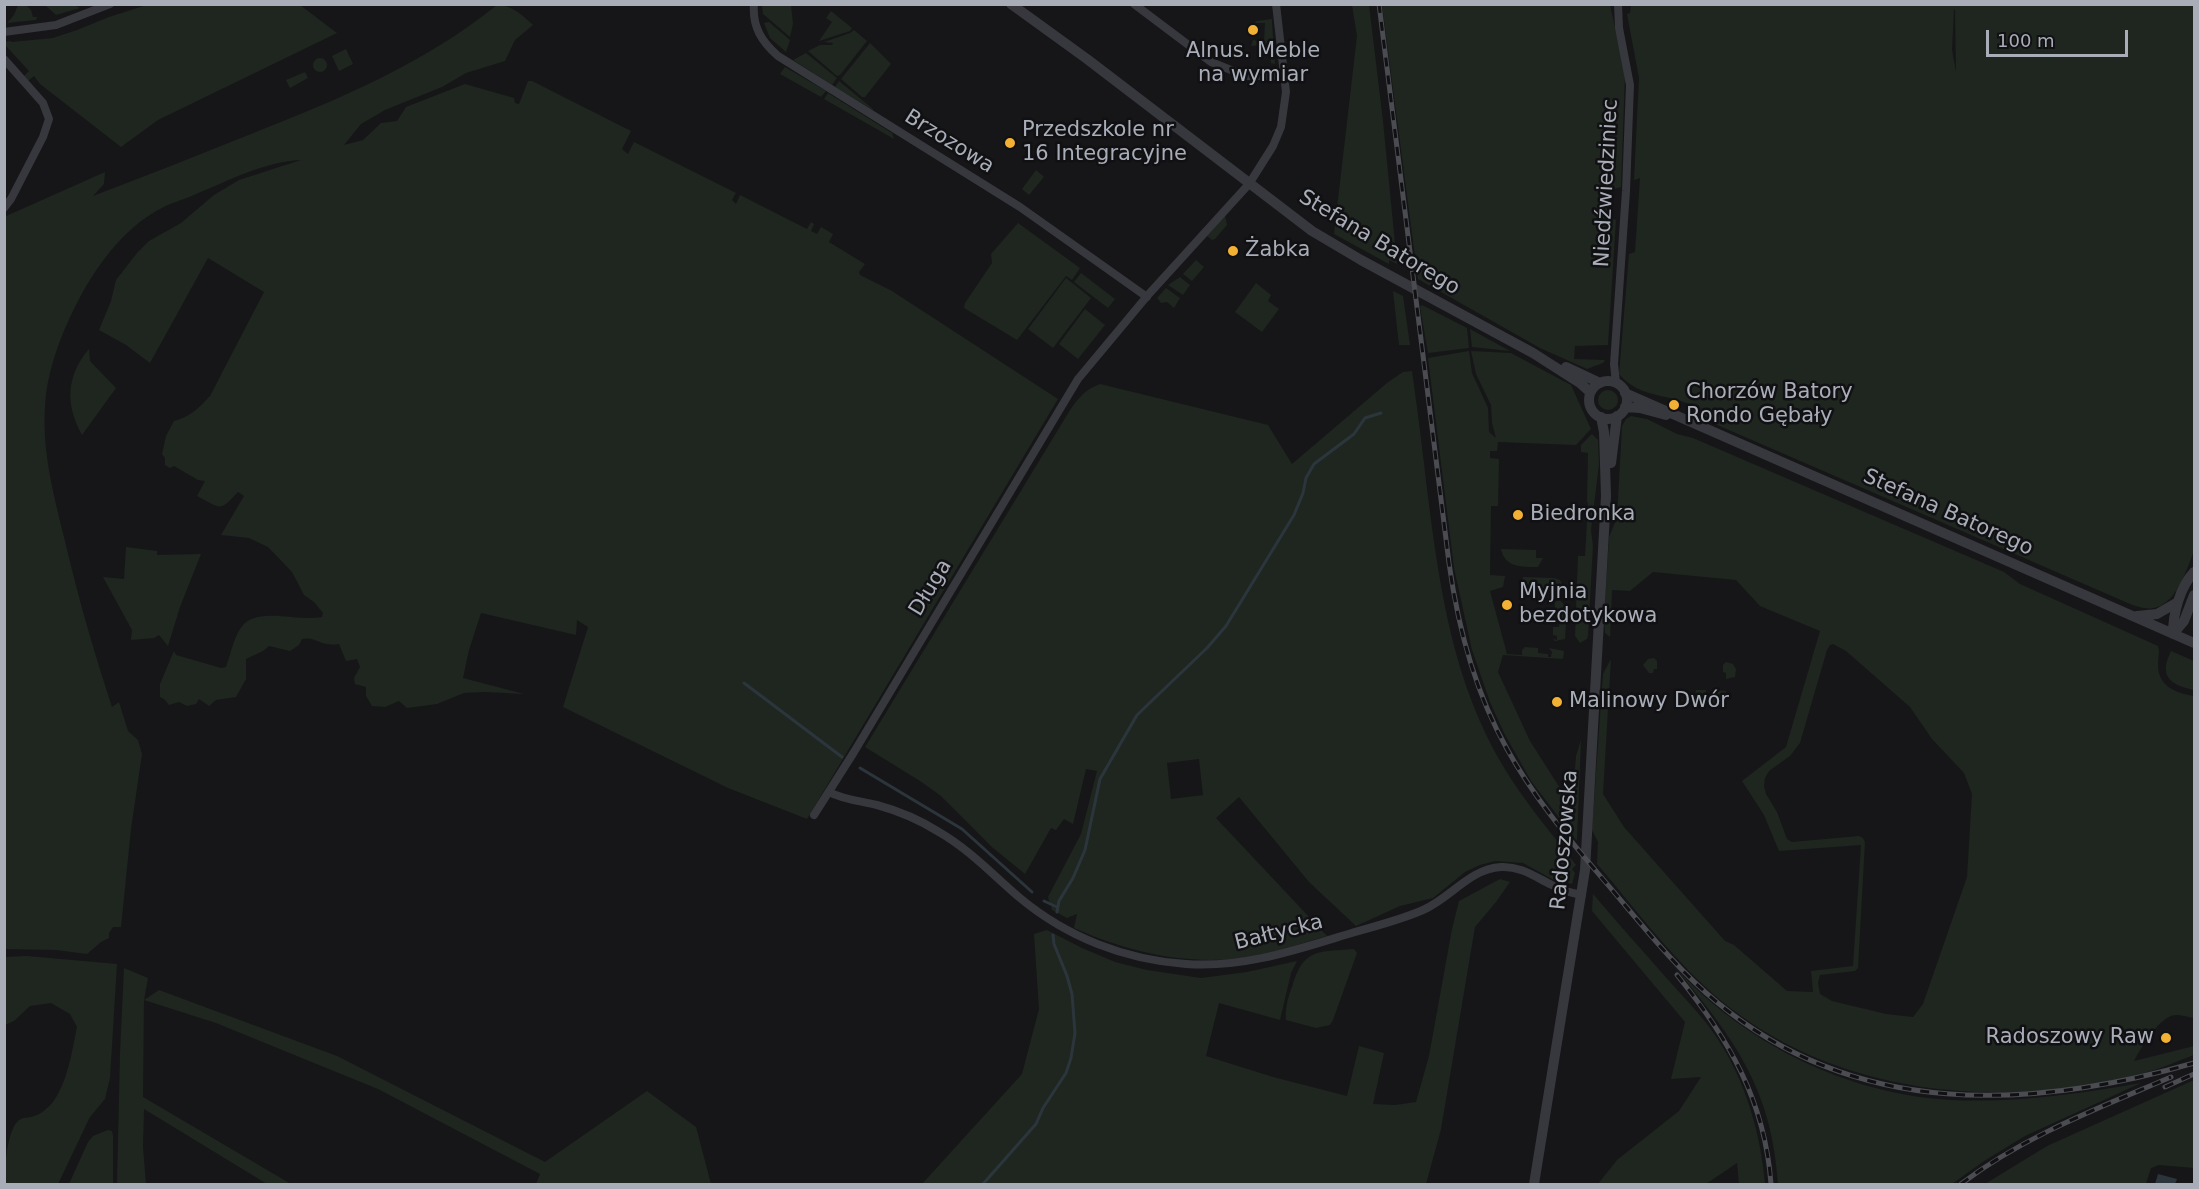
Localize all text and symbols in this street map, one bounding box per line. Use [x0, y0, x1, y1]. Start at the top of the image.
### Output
scale bar [1989, 18, 2132, 56]
marker: Alnus. Meble na wymiar [1246, 23, 1260, 37]
text: 100 m [1997, 30, 2055, 51]
place label: Alnus. Meble na wymiar [1186, 39, 1320, 89]
street label: Niedźwiedziniec [1590, 98, 1624, 268]
street label: Brzozowa [900, 105, 998, 179]
place label: Przedszkole nr 16 Integracyjne [1022, 118, 1187, 168]
marker: Przedszkole nr 16 Integracyjne [1003, 136, 1017, 150]
street label: Stefana Batorego [1294, 185, 1464, 301]
place label: Żabka [1245, 238, 1310, 264]
marker: Żabka [1226, 244, 1240, 258]
place label: Chorzów Batory Rondo Gębały [1686, 380, 1853, 430]
marker: Chorzów Batory Rondo Gębały [1667, 398, 1681, 412]
street label: Stefana Batorego [1859, 464, 2037, 562]
place label: Biedronka [1530, 502, 1635, 528]
marker: Biedronka [1511, 508, 1525, 522]
street label: Długa [904, 555, 958, 621]
place label: Myjnia bezdotykowa [1519, 580, 1657, 630]
marker: Myjnia bezdotykowa [1500, 598, 1514, 612]
place label: Malinowy Dwór [1569, 689, 1729, 715]
marker: Malinowy Dwór [1550, 695, 1564, 709]
street label: Radoszowska [1546, 769, 1584, 911]
street label: Bałtycka [1232, 910, 1326, 956]
place label: Radoszowy Raw [1986, 1025, 2154, 1051]
marker: Radoszowy Raw [2159, 1031, 2173, 1045]

